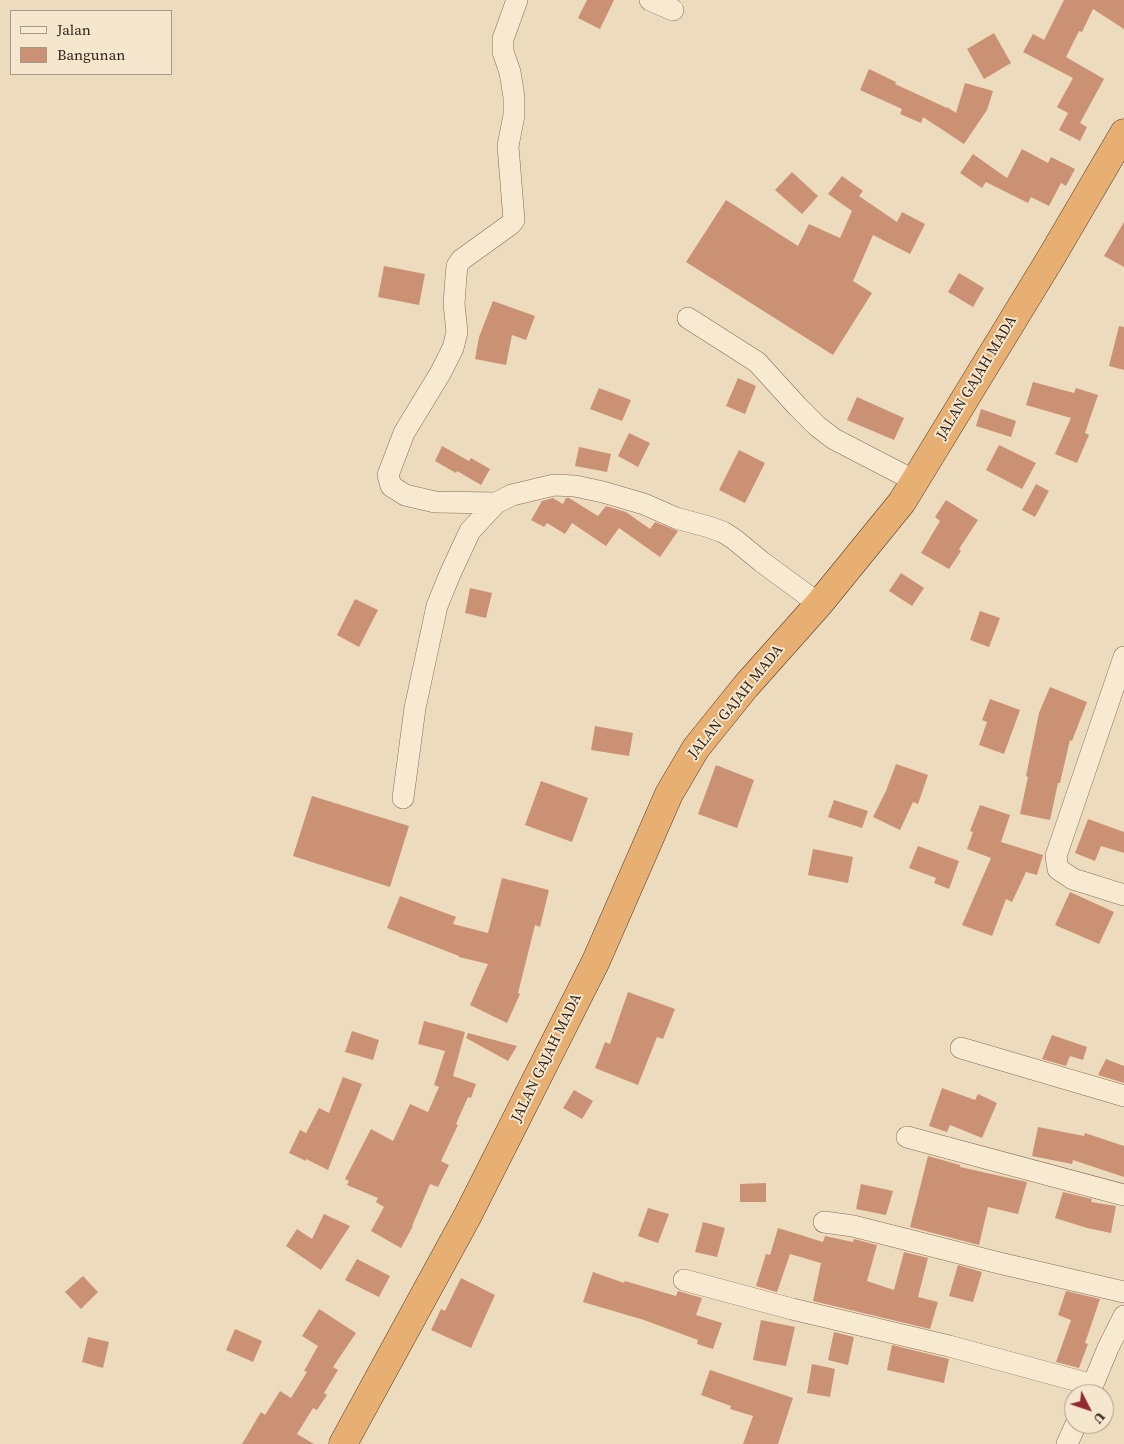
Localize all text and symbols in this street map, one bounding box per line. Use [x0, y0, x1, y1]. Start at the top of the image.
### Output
legend [10, 10, 172, 75]
text: Jalan [57, 19, 91, 40]
text: Bangunan [57, 44, 125, 65]
street label: JALAN GAJAH MADA [933, 313, 1021, 443]
street label: JALAN GAJAH MADA [685, 642, 787, 762]
street label: JALAN GAJAH MADA [508, 991, 586, 1125]
north arrow [1064, 1384, 1114, 1434]
text: U [1089, 1408, 1110, 1429]

